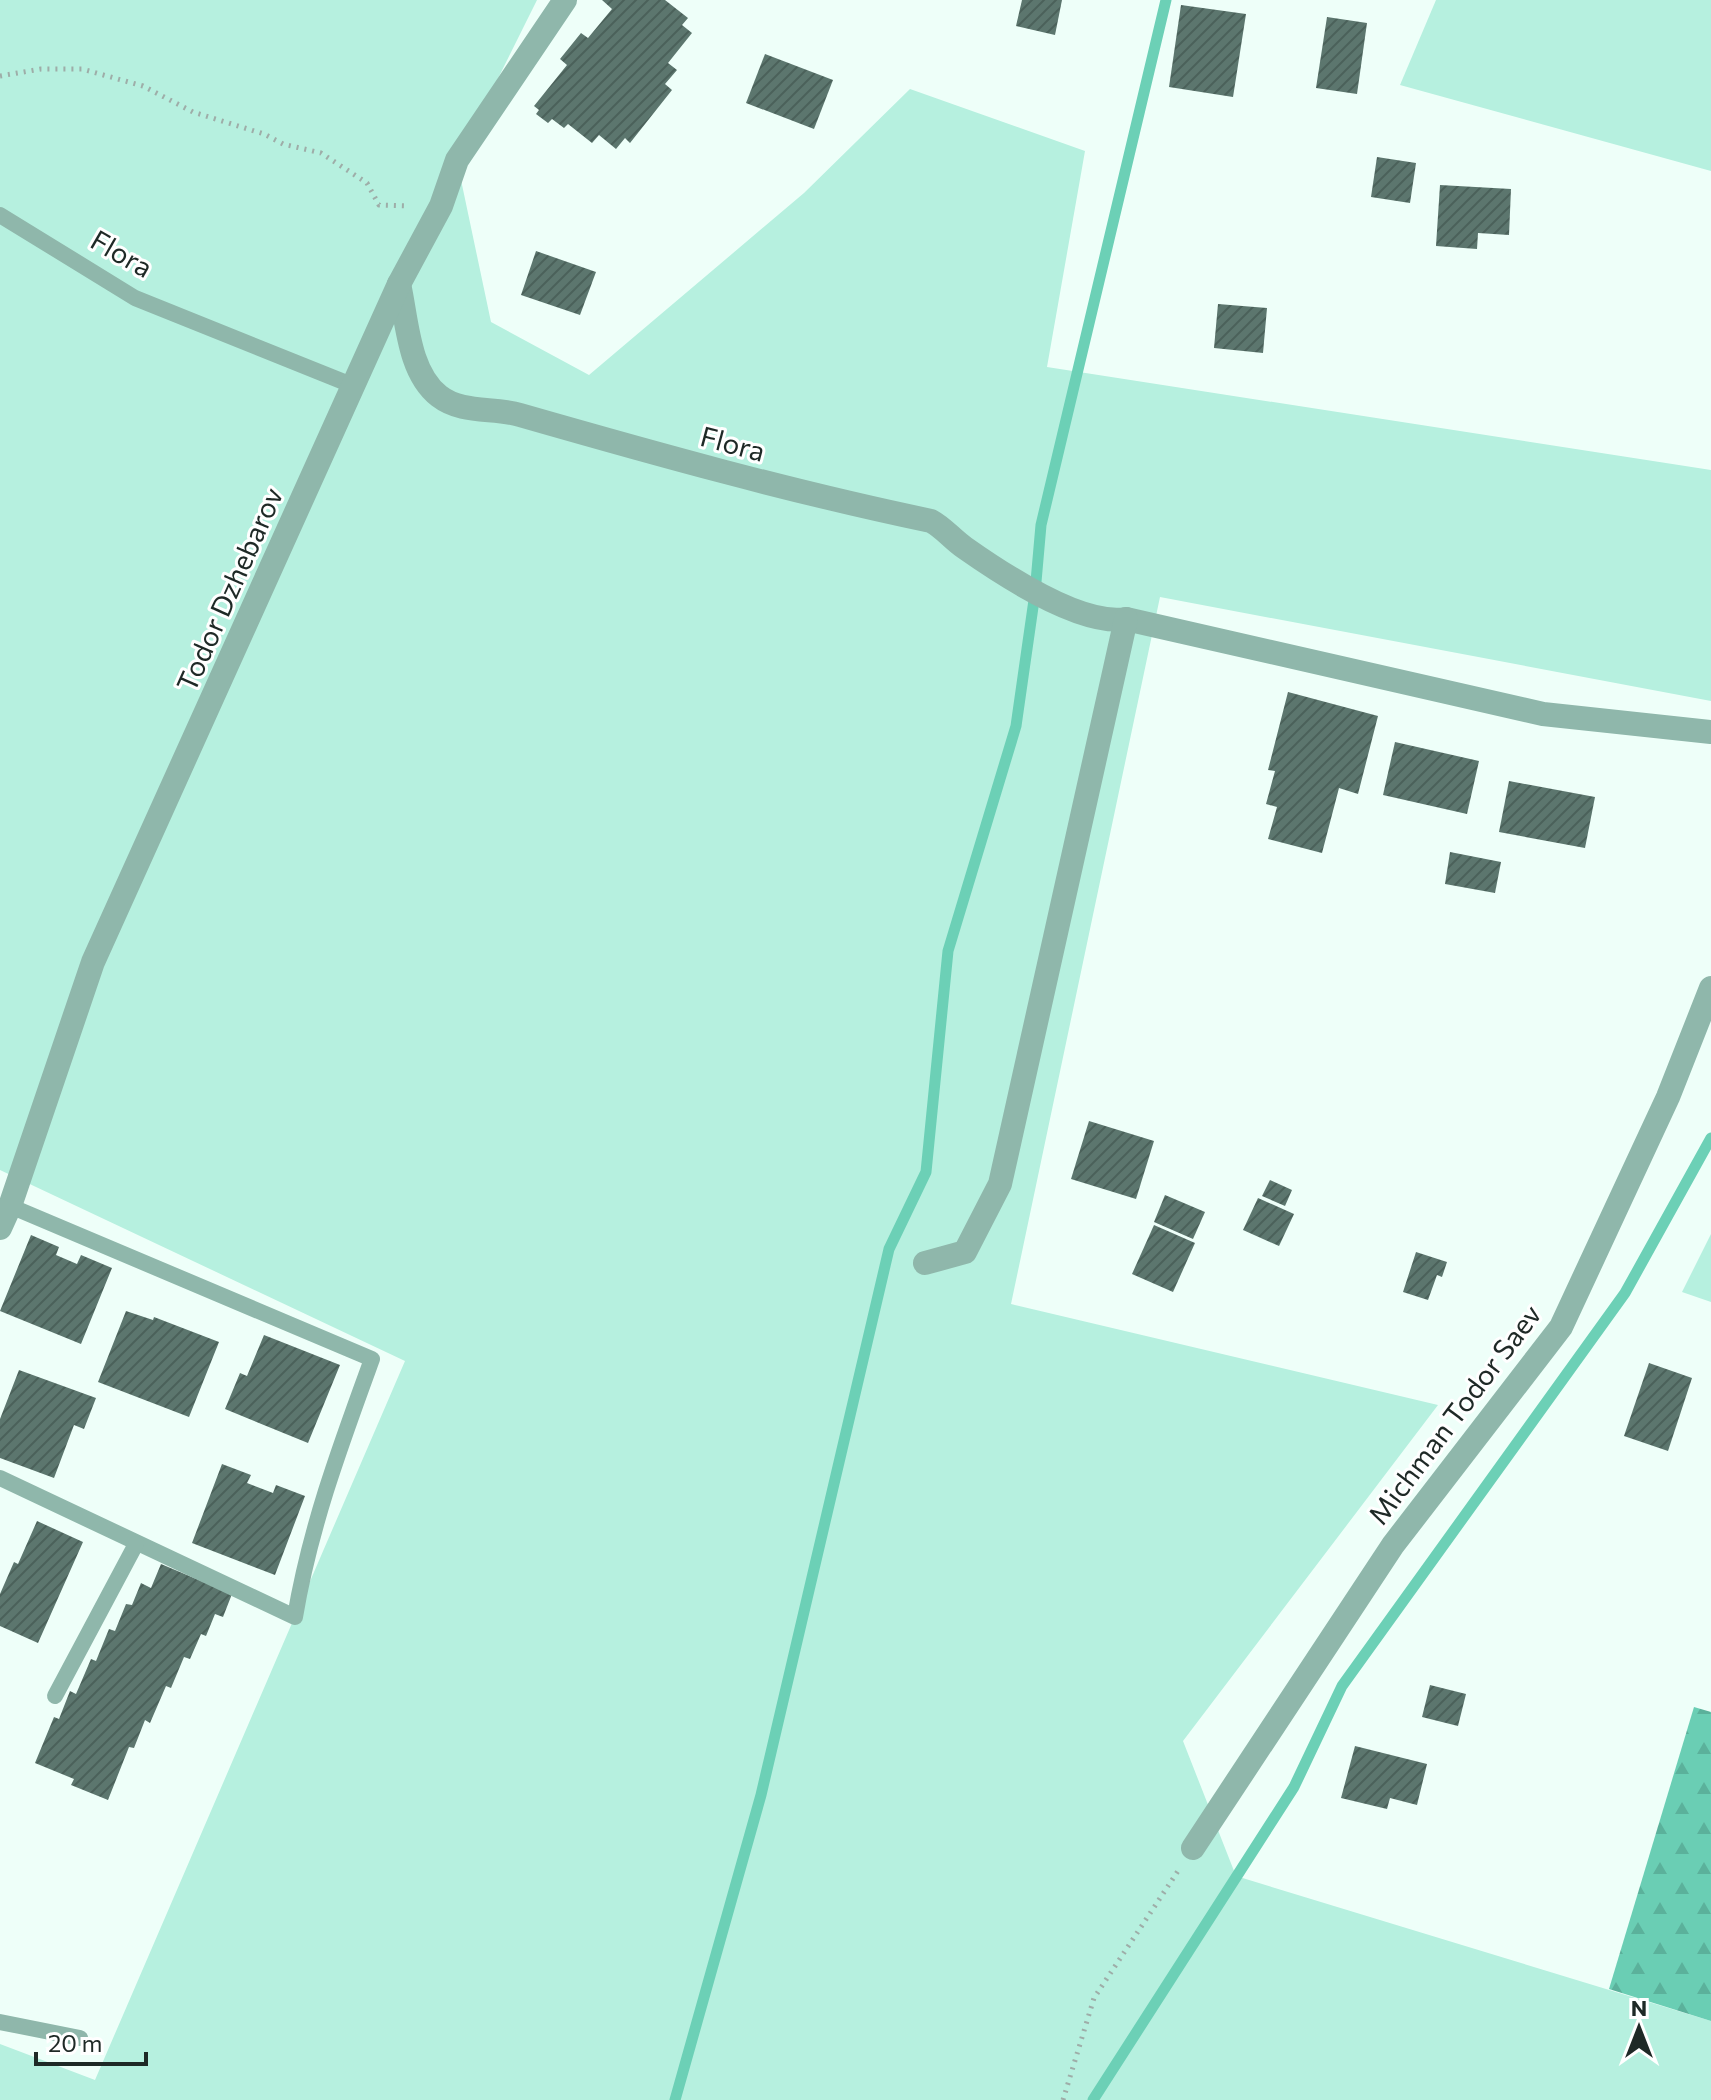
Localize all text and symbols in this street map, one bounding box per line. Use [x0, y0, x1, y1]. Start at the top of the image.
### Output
street label: Flora [85, 222, 159, 284]
street label: Flora [697, 418, 769, 468]
street label: Todor Dzhebarov [169, 482, 289, 696]
street label: Michman Todor Saev [1360, 1297, 1548, 1531]
north arrow [1599, 1988, 1679, 2068]
text: N [1631, 1994, 1647, 2021]
scale bar [36, 2016, 146, 2066]
text: 20 m [48, 2028, 102, 2057]

